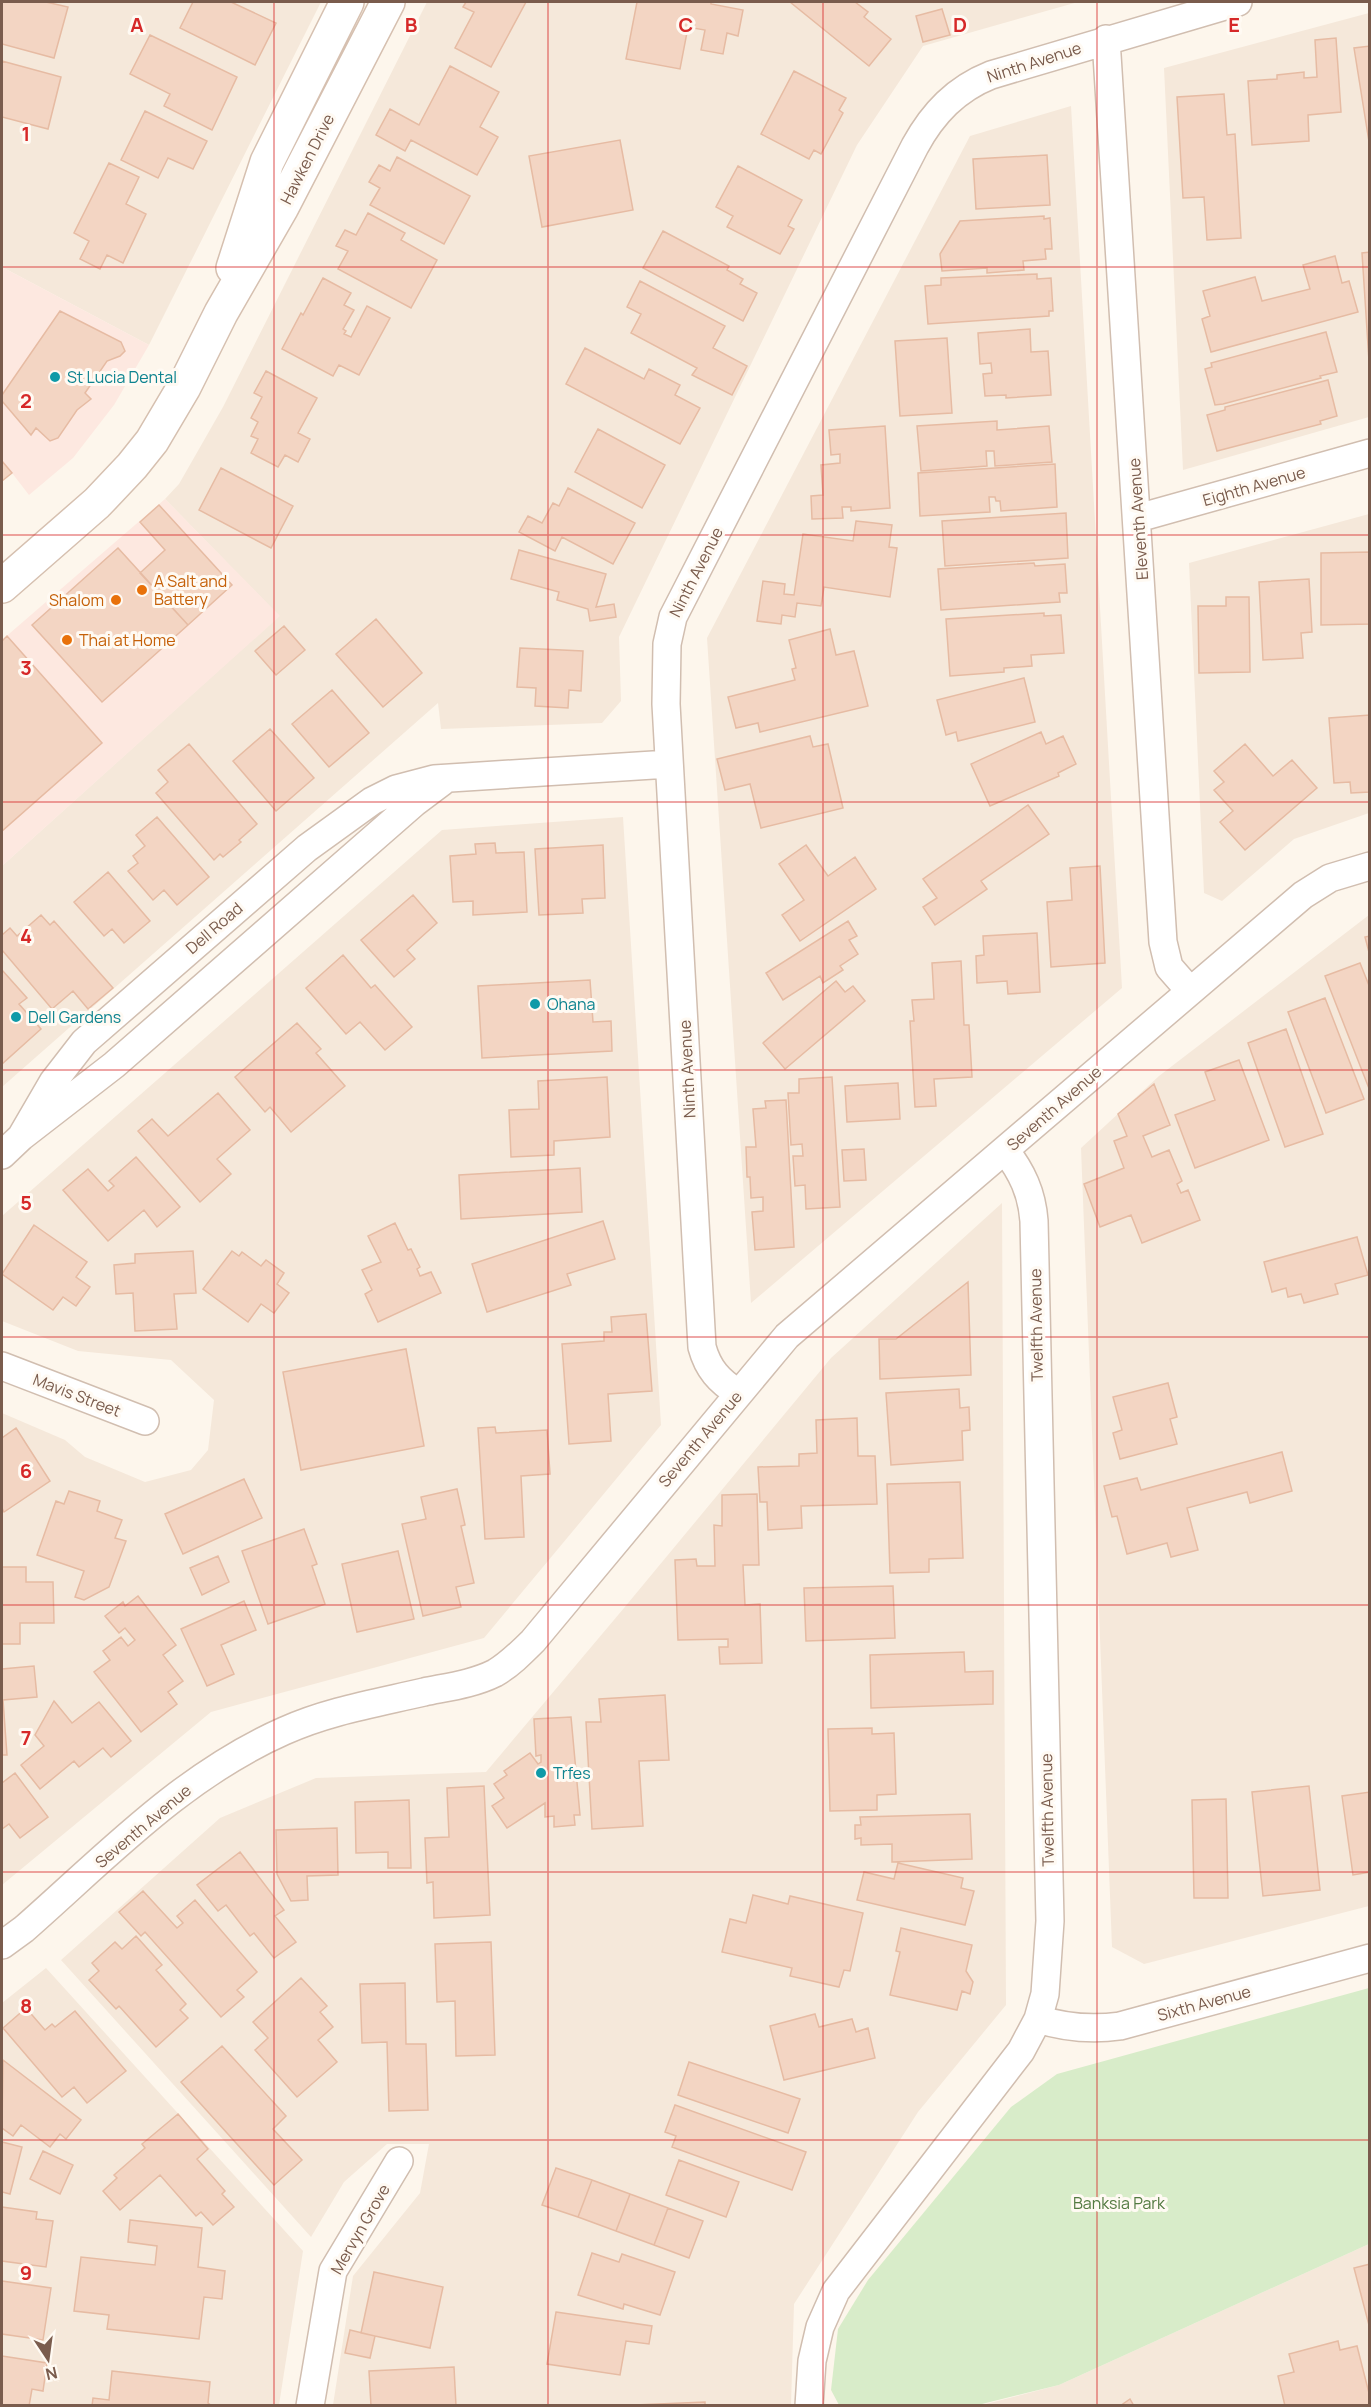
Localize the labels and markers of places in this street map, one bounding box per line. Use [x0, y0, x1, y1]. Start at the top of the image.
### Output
place label: St Lucia Dental [67, 366, 177, 388]
marker: St Lucia Dental [48, 370, 62, 384]
place label: A Salt and Battery [154, 570, 227, 610]
marker: A Salt and Battery [135, 583, 149, 597]
place label: Shalom [49, 589, 104, 611]
marker: Shalom [109, 593, 123, 607]
place label: Thai at Home [79, 629, 176, 651]
marker: Thai at Home [60, 633, 74, 647]
place label: Ohana [547, 993, 595, 1015]
marker: Ohana [528, 997, 542, 1011]
place label: Dell Gardens [28, 1006, 121, 1028]
marker: Dell Gardens [9, 1010, 23, 1024]
place label: Trfes [553, 1762, 591, 1784]
marker: Trfes [534, 1766, 548, 1780]

